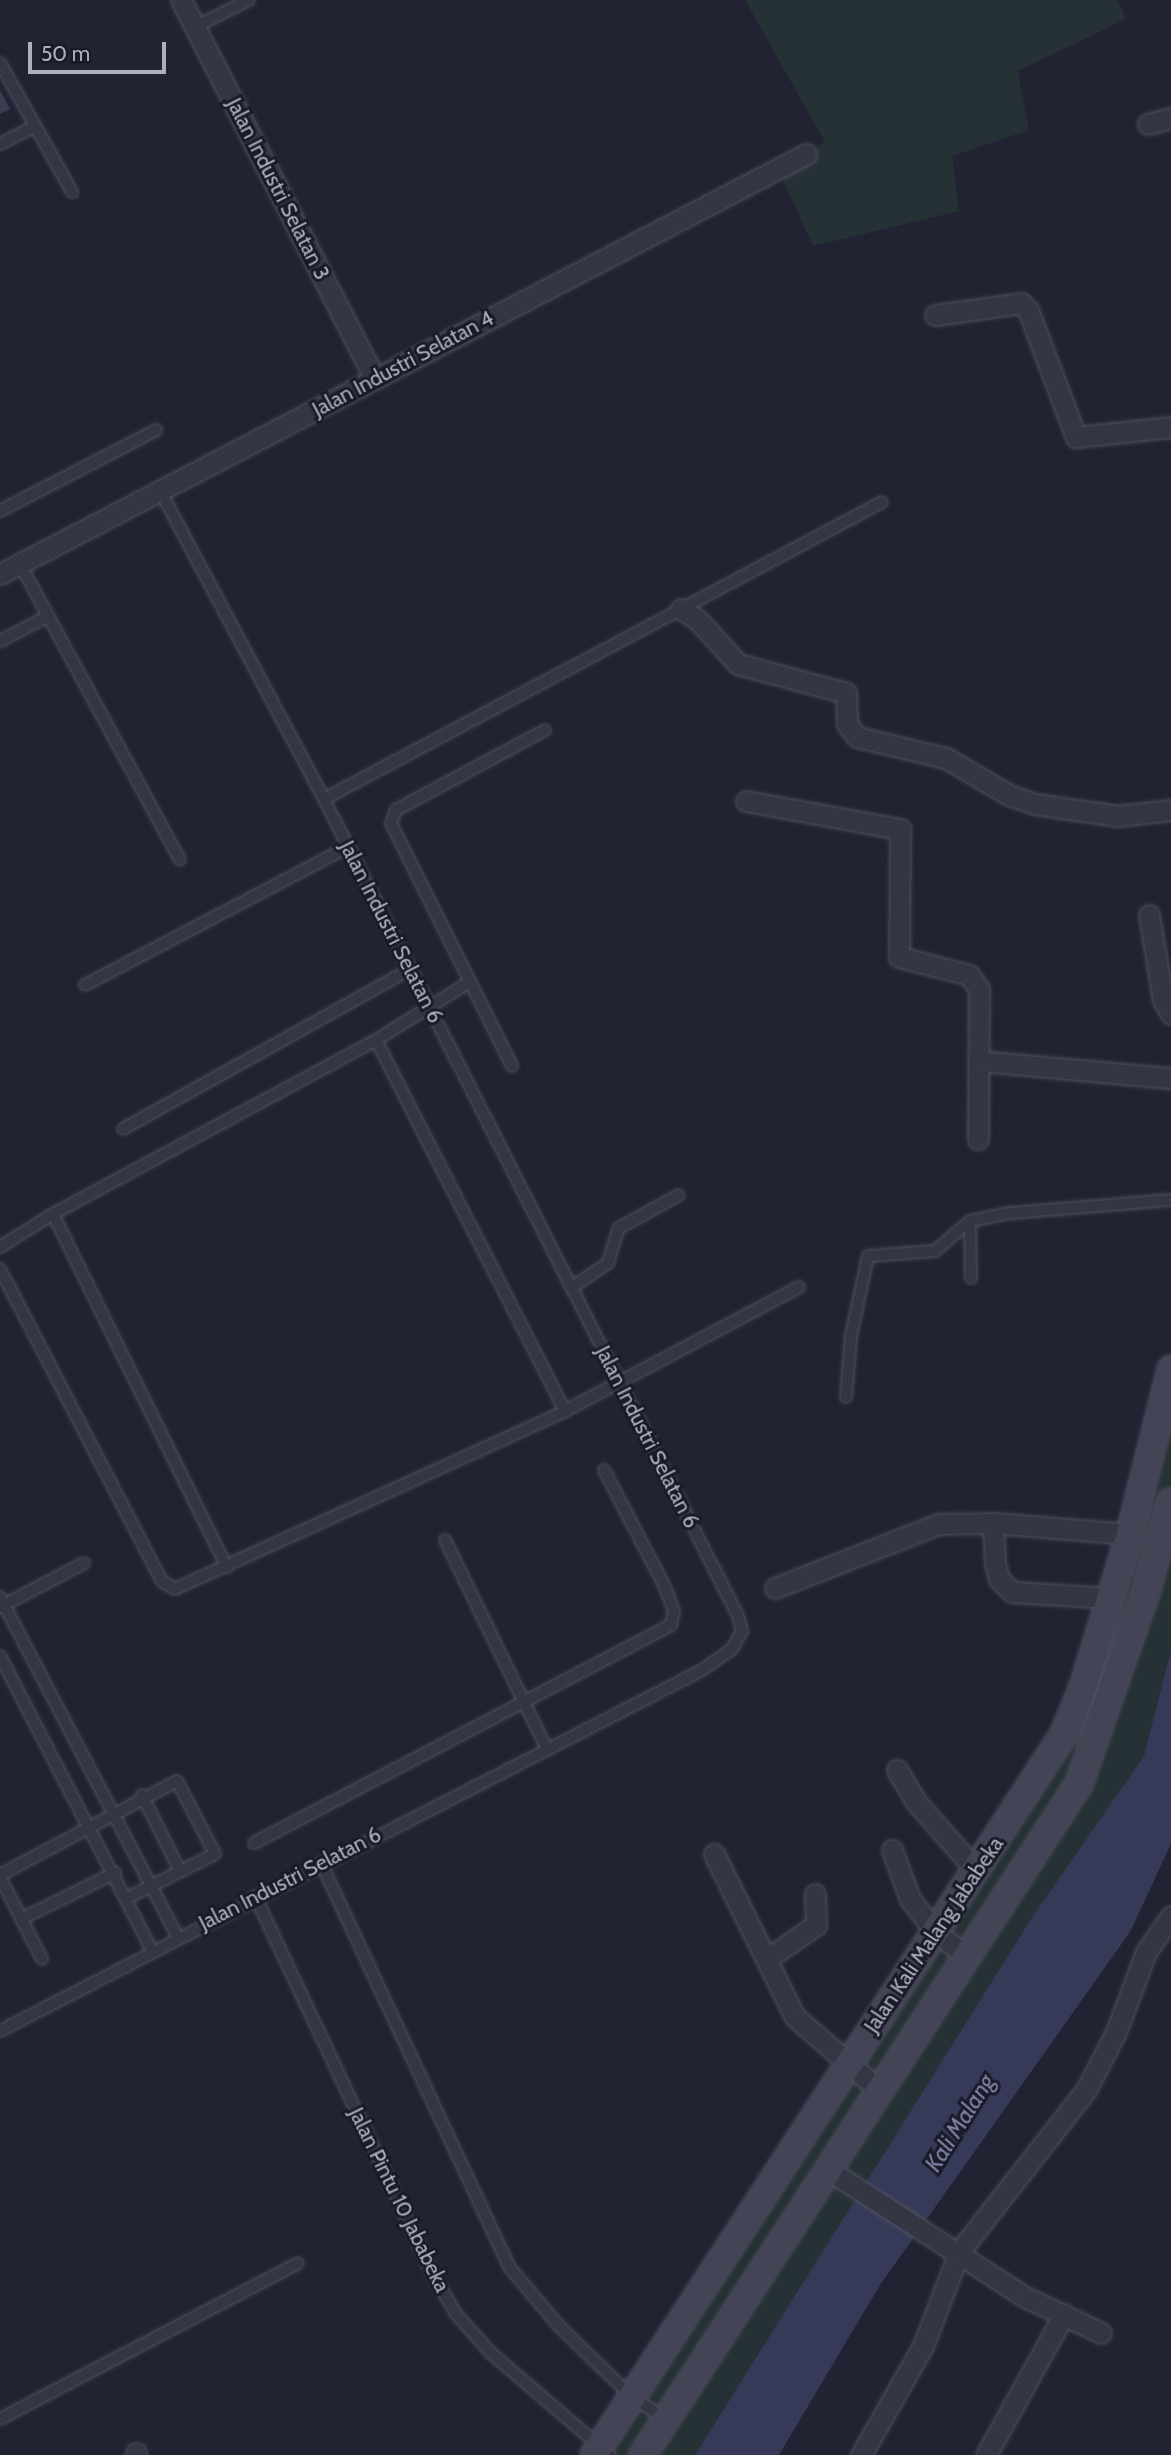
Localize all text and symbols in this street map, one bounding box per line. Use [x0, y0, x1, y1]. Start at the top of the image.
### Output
scale bar [32, 28, 170, 72]
text: 50 m [41, 41, 90, 66]
street label: Jalan Industri Selatan 3 [221, 94, 335, 284]
street label: Jalan Industri Selatan 4 [308, 306, 498, 422]
street label: Jalan Industri Selatan 6 [334, 837, 448, 1027]
street label: Jalan Industri Selatan 6 [590, 1342, 704, 1532]
street label: Jalan Industri Selatan 6 [195, 1822, 385, 1936]
street label: Jalan Kali Malang Jababeka [859, 1832, 1009, 2038]
water label: Kali Malang [919, 2069, 1001, 2177]
street label: Jalan Pintu 10 Jababeka [343, 2104, 455, 2296]

